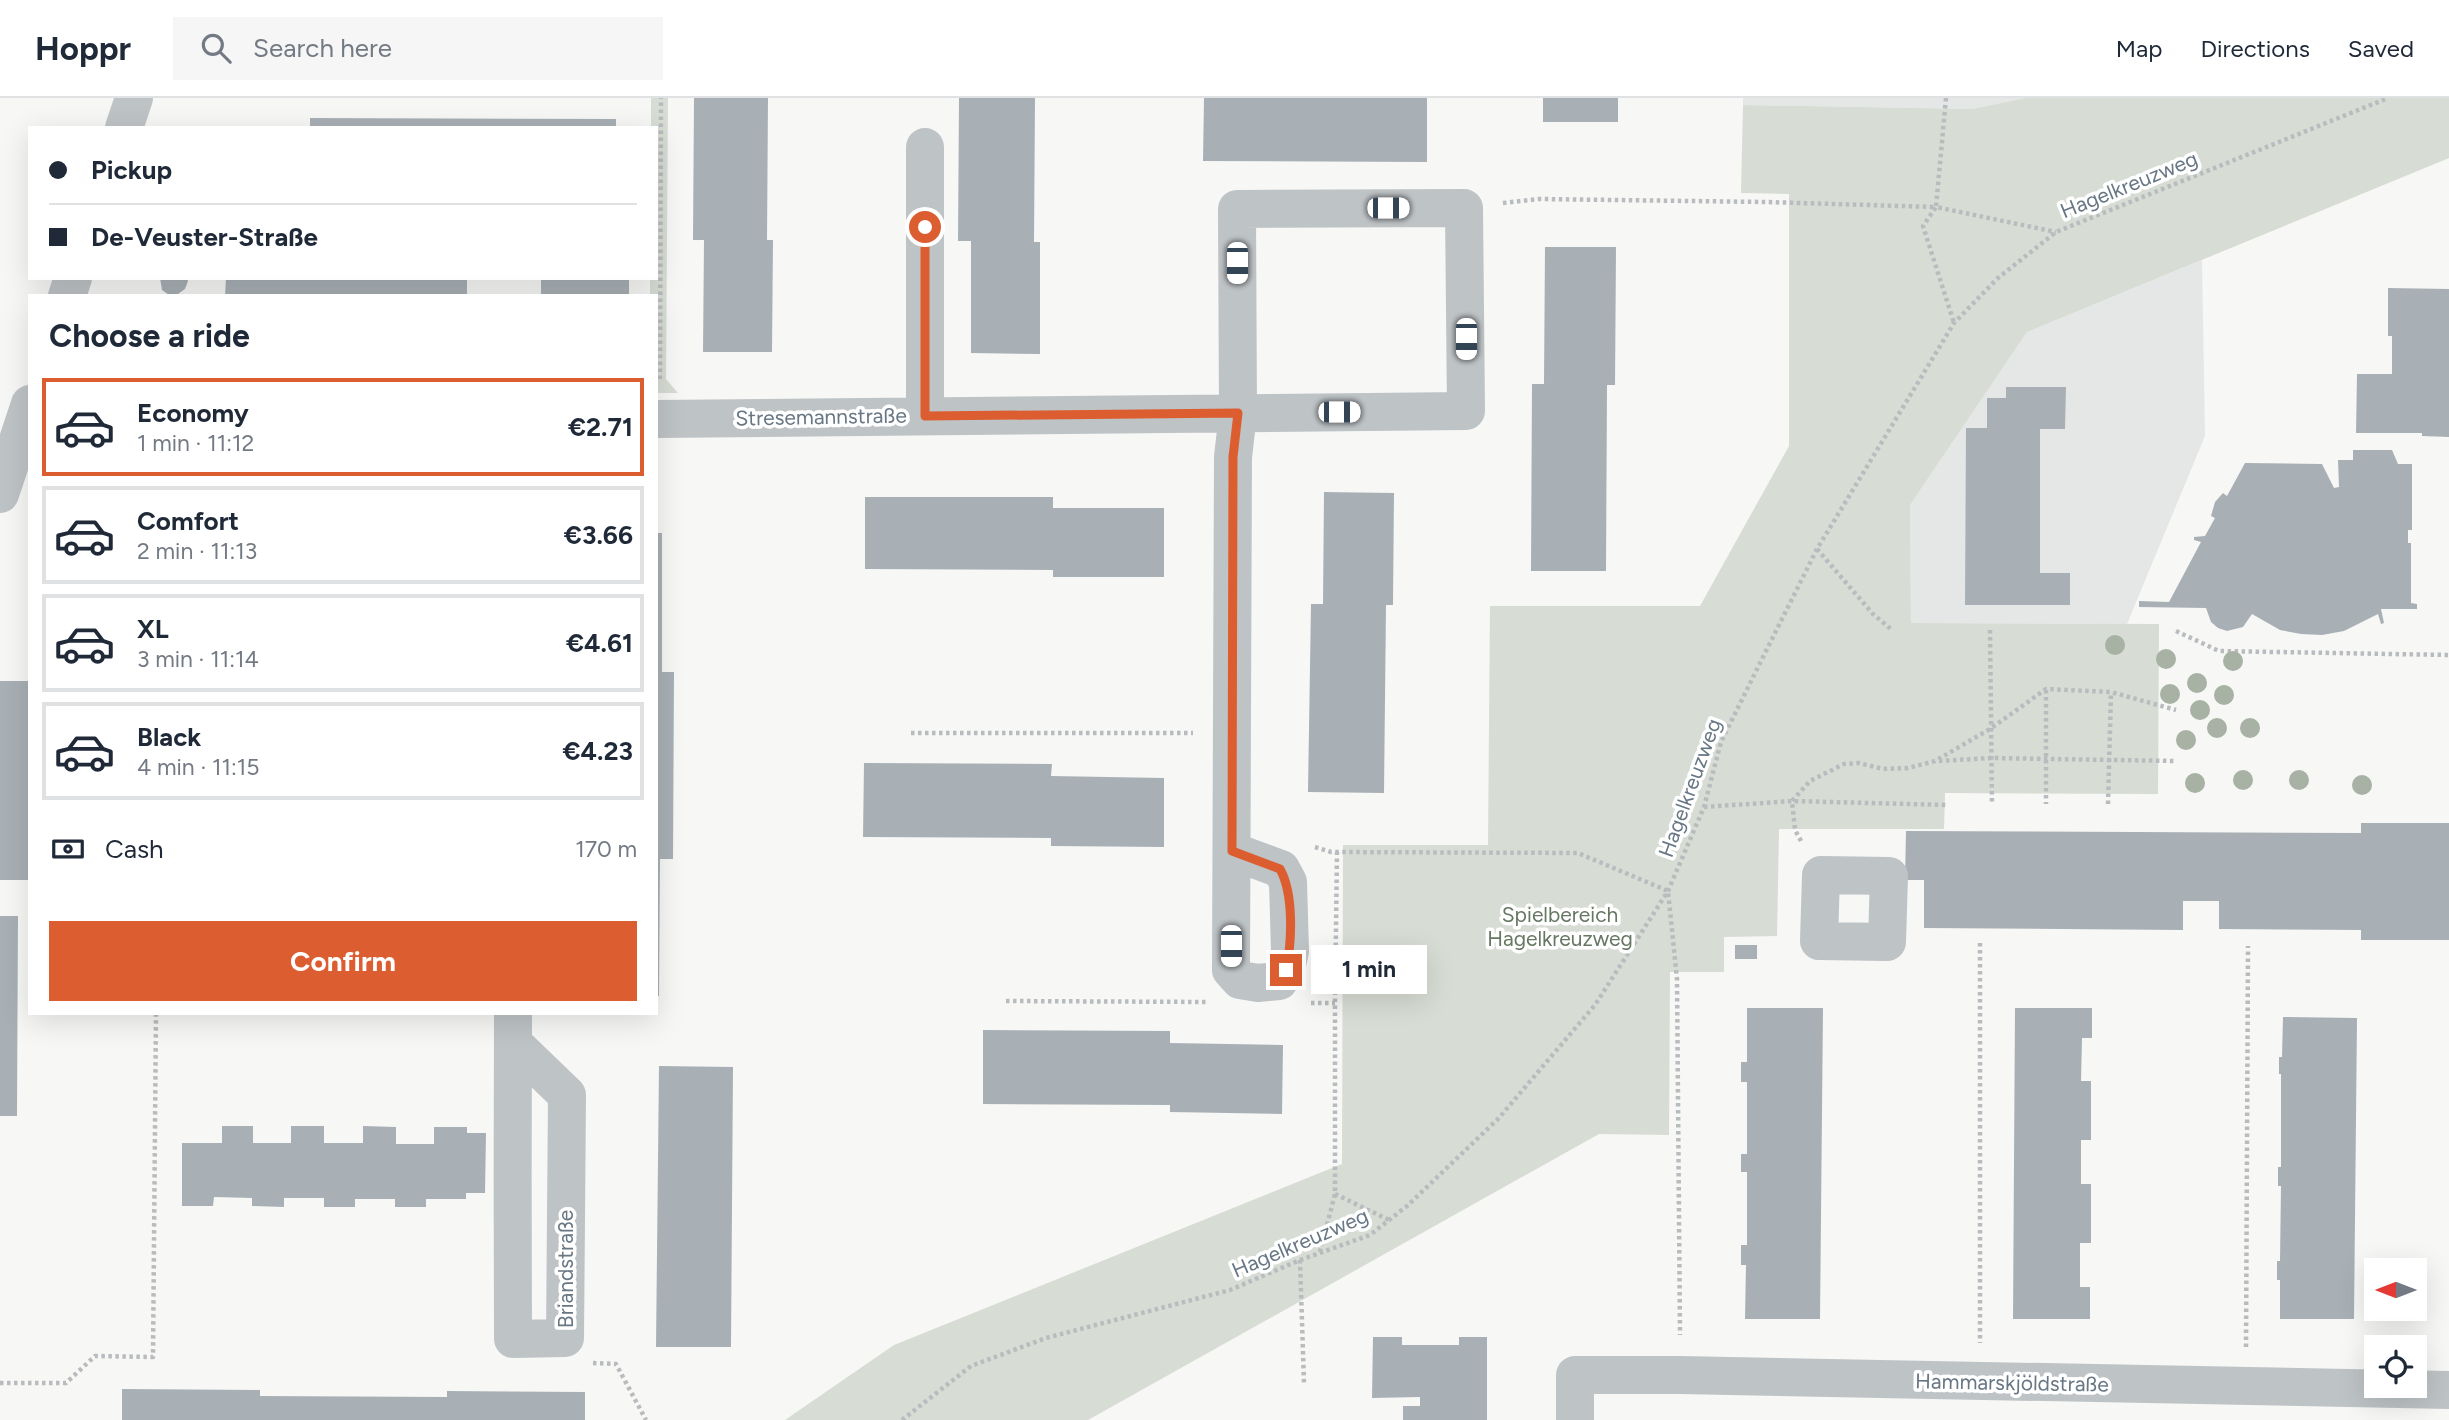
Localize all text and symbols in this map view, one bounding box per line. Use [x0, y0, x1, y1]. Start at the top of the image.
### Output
search box [173, 17, 663, 80]
text: Hoppr [35, 29, 131, 68]
icon: search [197, 29, 235, 67]
text: Search here [253, 32, 392, 64]
text: Map [2116, 34, 2162, 63]
text: Directions [2200, 34, 2310, 63]
text: Saved [2348, 34, 2414, 63]
street label: Hagelkreuzweg [2057, 146, 2201, 223]
text: Pickup [91, 154, 172, 186]
car [1368, 198, 1410, 219]
route start [909, 211, 941, 243]
text: De-Veuster-Straße [91, 221, 318, 253]
car [1227, 242, 1248, 284]
text: Choose a ride [49, 317, 250, 355]
car [1456, 318, 1477, 360]
icon: car [53, 396, 116, 459]
text: Economy [137, 397, 249, 429]
car [1319, 402, 1361, 423]
street label: Stresemannstraße [735, 403, 907, 430]
text: €2.71 [568, 411, 633, 443]
text: 1 min · 11:12 [137, 429, 254, 457]
icon: car [53, 504, 116, 567]
text: Comfort [137, 505, 239, 537]
text: €3.66 [564, 519, 633, 551]
text: 2 min · 11:13 [137, 537, 257, 565]
icon: car [53, 612, 116, 675]
text: XL [137, 613, 169, 645]
text: €4.61 [566, 627, 633, 659]
text: 3 min · 11:14 [137, 645, 259, 673]
street label: Hagelkreuzweg [1653, 715, 1726, 861]
icon: car [53, 720, 116, 783]
text: Black [137, 721, 201, 753]
text: €4.23 [563, 735, 633, 767]
text: 4 min · 11:15 [137, 753, 259, 781]
icon: cash [49, 830, 87, 868]
text: Cash [105, 833, 164, 865]
text: 170 m [575, 835, 637, 863]
park label: Spielbereich Hagelkreuzweg [1487, 902, 1633, 951]
button: Confirm [49, 921, 637, 1001]
car [1221, 925, 1242, 967]
callout: 1 min [1310, 946, 1426, 994]
route end [1270, 954, 1302, 986]
text: 1 min [1342, 955, 1396, 983]
street label: Hagelkreuzweg [1228, 1203, 1372, 1283]
street label: Briandstraße [553, 1210, 578, 1328]
north arrow [2364, 1258, 2427, 1321]
map controls [2364, 1258, 2427, 1398]
button: locate [2364, 1335, 2427, 1398]
street label: Hammarskjöldstraße [1915, 1368, 2109, 1397]

